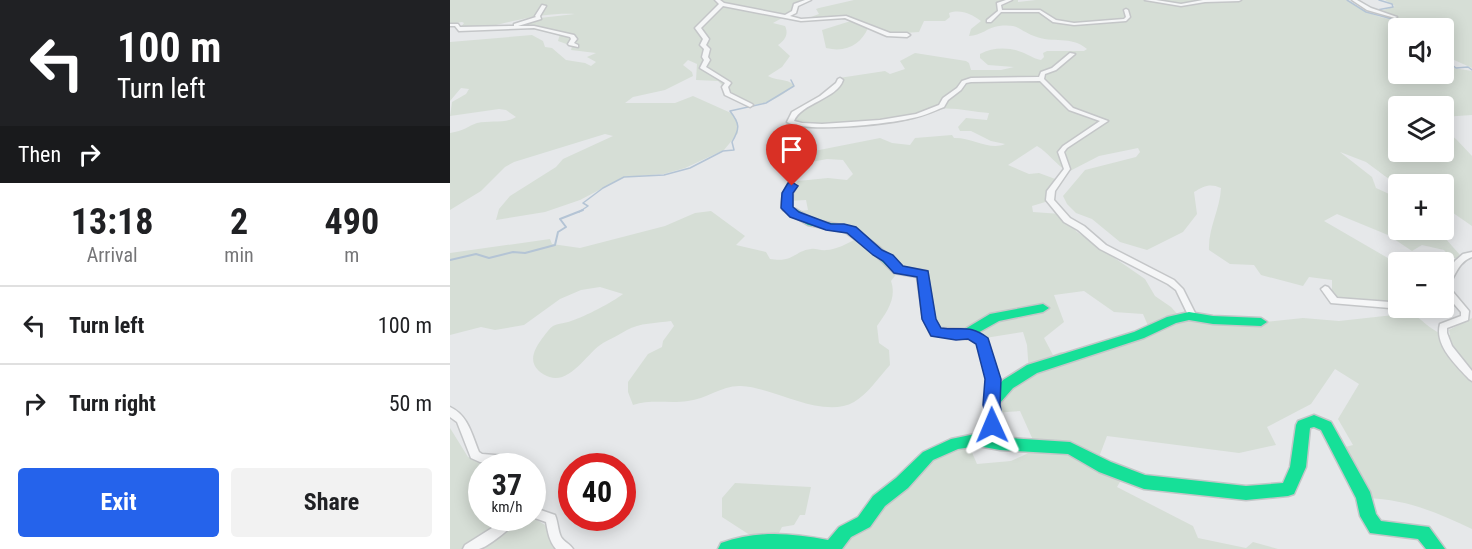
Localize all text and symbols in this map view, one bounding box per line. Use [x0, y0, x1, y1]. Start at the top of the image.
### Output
map controls [1388, 18, 1454, 318]
button: sound [1388, 18, 1454, 84]
text: 100 m [117, 23, 222, 72]
icon: left [18, 24, 96, 102]
text: Turn left [117, 73, 206, 105]
button: layers [1388, 96, 1454, 162]
pin [766, 124, 817, 186]
icon: arrive [775, 133, 808, 166]
icon: right [73, 138, 106, 171]
text: Then [18, 142, 61, 167]
button: + [1388, 174, 1454, 240]
text: 13:18 [71, 201, 153, 243]
text: 2 [230, 201, 248, 243]
text: 490 [325, 201, 379, 243]
text: Arrival [87, 243, 138, 267]
text: min [224, 243, 254, 267]
text: m [344, 243, 359, 267]
button: − [1388, 252, 1454, 318]
icon: left [18, 309, 51, 342]
text: Turn left [69, 313, 144, 338]
text: 100 m [378, 313, 432, 338]
icon: right [18, 387, 51, 420]
text: Turn right [69, 391, 156, 416]
text: 50 m [389, 391, 432, 416]
position arrow [960, 393, 1024, 457]
speed limit sign: 40 [558, 453, 636, 531]
text: 37 [492, 467, 522, 502]
button: Exit [18, 468, 219, 537]
button: Share [231, 468, 432, 537]
text: km/h [492, 498, 522, 516]

